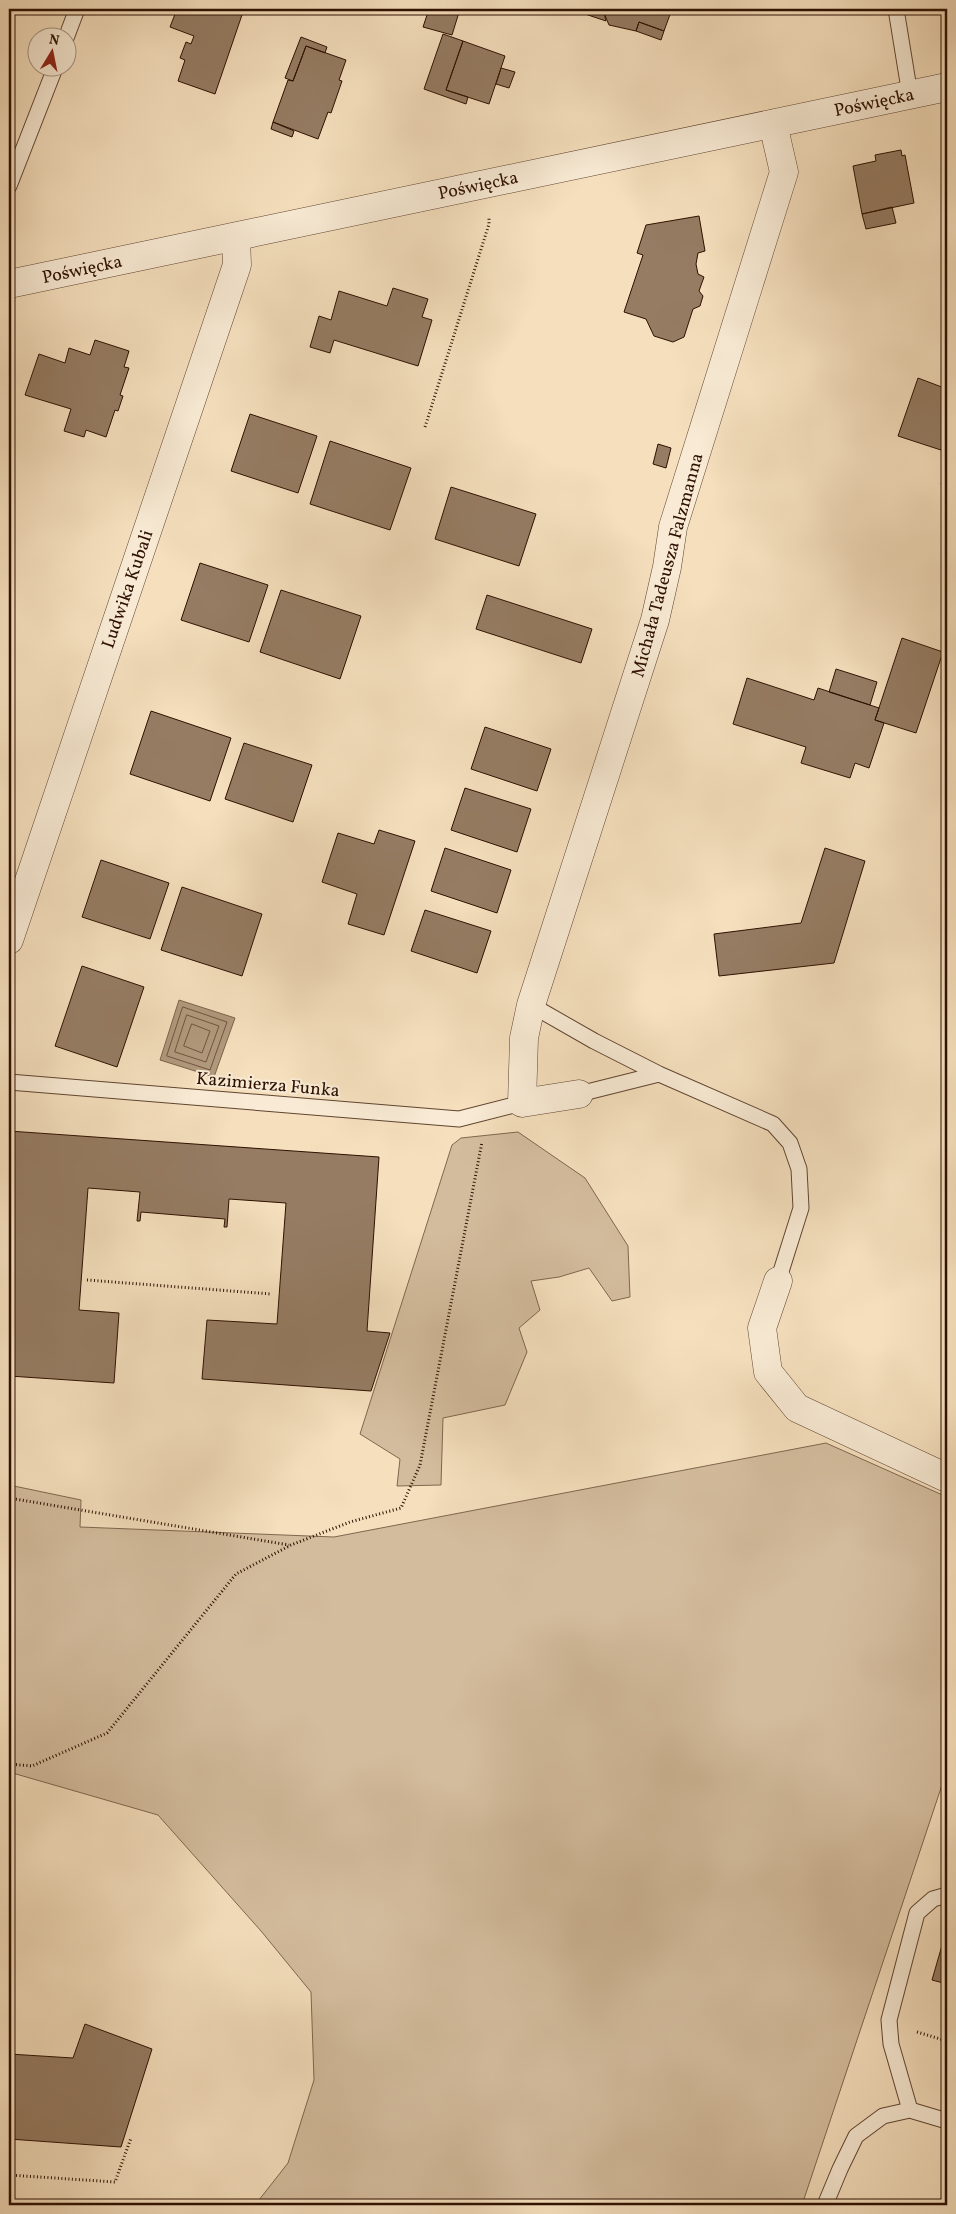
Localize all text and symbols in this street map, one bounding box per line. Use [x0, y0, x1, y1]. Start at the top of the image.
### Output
north arrow [28, 28, 78, 78]
text: N [47, 30, 61, 51]
street label: Poświęcka [832, 83, 917, 124]
street label: Poświęcka [436, 166, 521, 207]
street label: Poświęcka [40, 250, 125, 291]
street label: Michała Tadeusza Falzmanna [626, 450, 710, 680]
street label: Ludwika Kubali [96, 527, 160, 652]
street label: Kazimierza Funka [195, 1067, 341, 1104]

